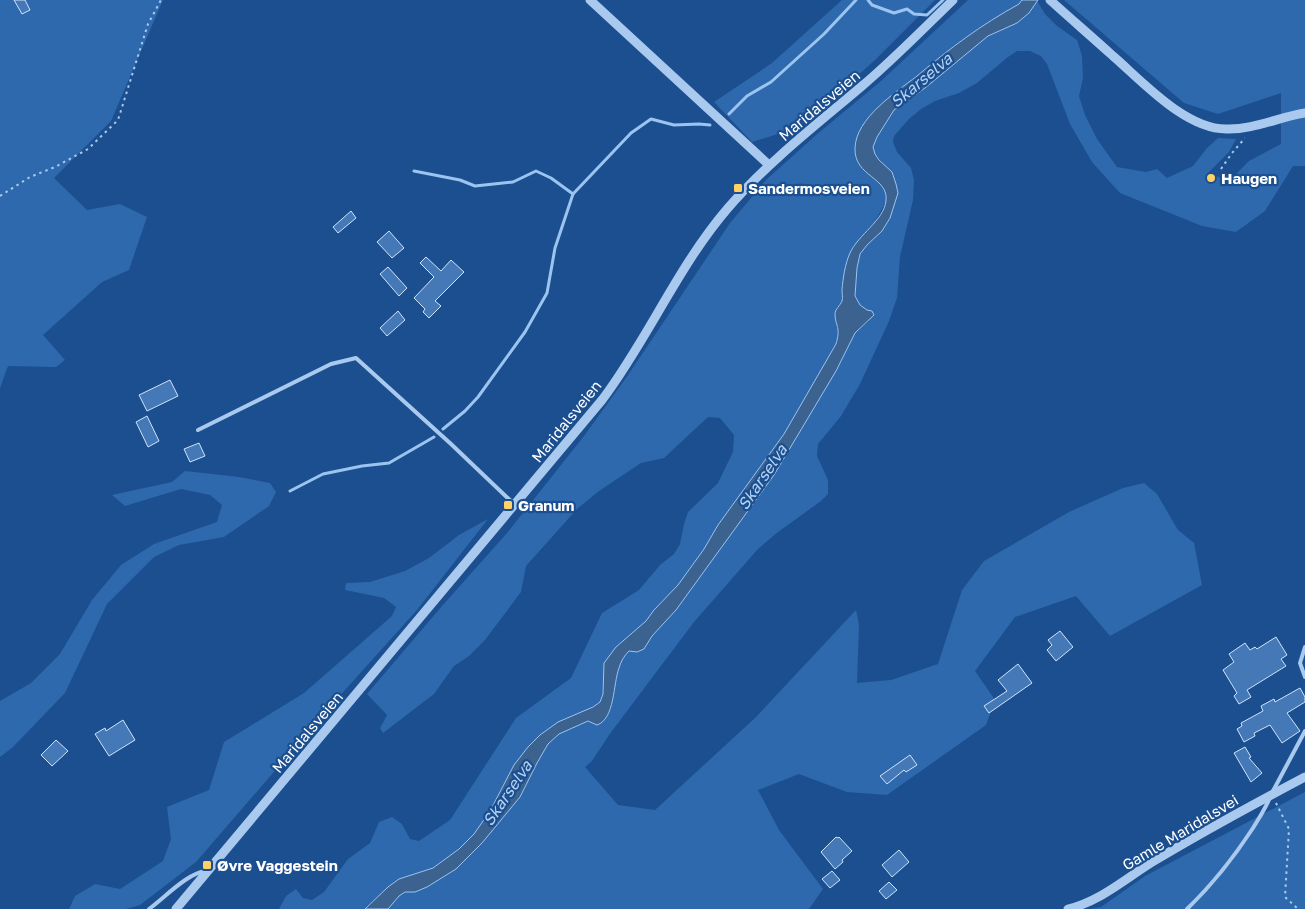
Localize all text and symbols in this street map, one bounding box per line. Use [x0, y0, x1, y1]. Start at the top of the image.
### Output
water label: Skarselva [886, 48, 957, 112]
street label: Maridalsveien [775, 66, 863, 144]
place label: Haugen [1221, 169, 1277, 187]
marker: Haugen [1205, 172, 1217, 184]
place label: Sandermosveien [748, 179, 870, 197]
marker: Sandermosveien [732, 182, 744, 194]
street label: Maridalsveien [527, 376, 605, 466]
water label: Skarselva [733, 440, 792, 513]
place label: Granum [518, 496, 574, 514]
marker: Granum [502, 499, 514, 511]
street label: Maridalsveien [268, 688, 346, 776]
water label: Skarselva [478, 756, 537, 829]
street label: Gamle Maridalsvei [1119, 790, 1241, 874]
place label: Øvre Vaggestein [217, 856, 338, 874]
marker: Øvre Vaggestein [201, 859, 213, 871]

